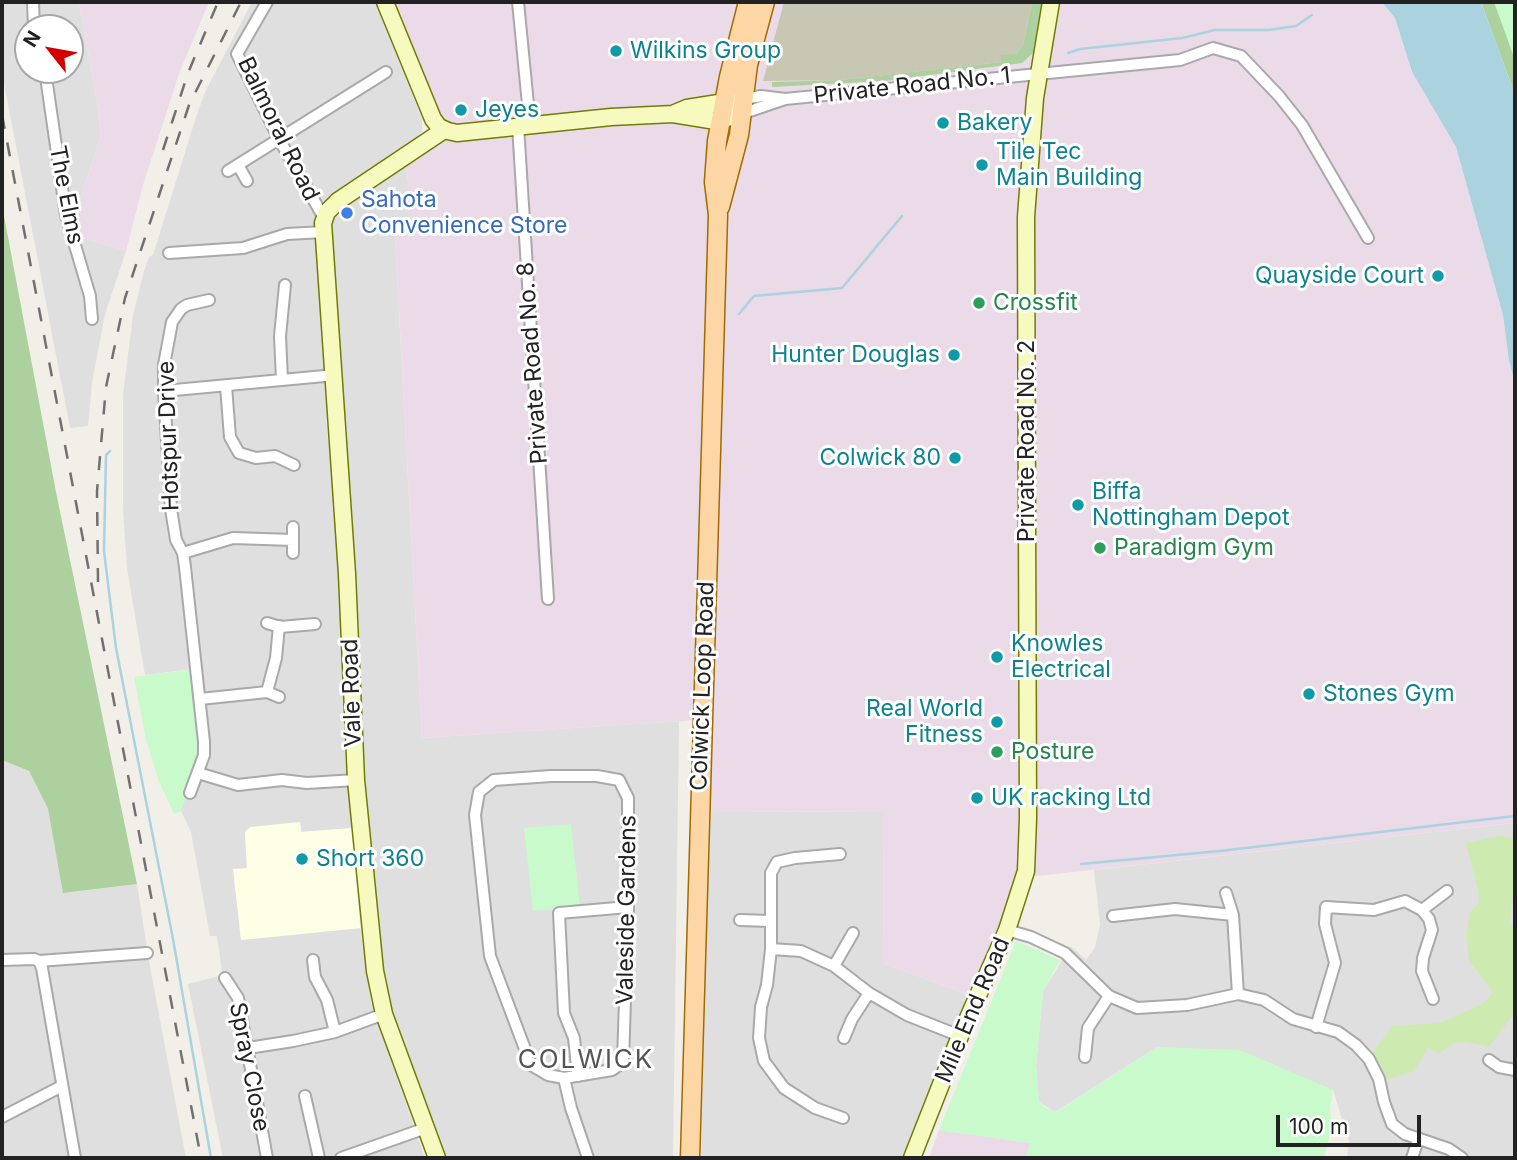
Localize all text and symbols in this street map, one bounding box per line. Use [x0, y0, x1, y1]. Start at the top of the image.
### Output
north arrow [14, 14, 84, 84]
text: N [19, 27, 46, 51]
place label: Wilkins Group [630, 37, 781, 65]
marker: Wilkins Group [608, 43, 624, 59]
street label: Balmoral Road [231, 53, 325, 205]
street label: Private Road No. 1 [812, 62, 1012, 110]
place label: Jeyes [475, 96, 539, 124]
marker: Jeyes [453, 102, 469, 118]
place label: Bakery [957, 109, 1032, 137]
marker: Bakery [935, 115, 951, 131]
place label: Tile Tec Main Building [996, 138, 1142, 192]
street label: The Elms [43, 143, 89, 247]
marker: Tile Tec Main Building [974, 157, 990, 173]
place label: Sahota Convenience Store [361, 186, 567, 240]
marker: Sahota Convenience Store [339, 205, 355, 221]
street label: Private Road No. 8 [512, 261, 554, 465]
place label: Quayside Court [1255, 262, 1424, 290]
marker: Quayside Court [1430, 268, 1446, 284]
place label: Crossfit [993, 289, 1078, 317]
marker: Crossfit [971, 295, 987, 311]
street label: Private Road No. 2 [1013, 340, 1041, 542]
place label: Hunter Douglas [771, 341, 940, 369]
marker: Hunter Douglas [946, 347, 962, 363]
street label: Hotspur Drive [153, 360, 185, 512]
place label: Colwick 80 [819, 444, 941, 472]
marker: Colwick 80 [947, 450, 963, 466]
place label: Biffa Nottingham Depot [1092, 478, 1289, 532]
marker: Biffa Nottingham Depot [1070, 497, 1086, 513]
place label: Paradigm Gym [1114, 534, 1274, 562]
marker: Paradigm Gym [1092, 540, 1108, 556]
street label: Colwick Loop Road [686, 581, 720, 791]
place label: Knowles Electrical [1011, 630, 1111, 684]
street label: Vale Road [336, 638, 368, 748]
marker: Knowles Electrical [989, 649, 1005, 665]
place label: Stones Gym [1323, 680, 1455, 708]
marker: Stones Gym [1301, 686, 1317, 702]
place label: Real World Fitness [866, 695, 983, 749]
marker: Real World Fitness [989, 714, 1005, 730]
place label: Posture [1011, 738, 1094, 766]
marker: Posture [989, 744, 1005, 760]
place label: UK racking Ltd [991, 784, 1151, 812]
marker: UK racking Ltd [969, 790, 985, 806]
street label: Valeside Gardens [612, 815, 642, 1005]
place label: Short 360 [316, 845, 424, 873]
marker: Short 360 [294, 851, 310, 867]
street label: Mile End Road [930, 933, 1016, 1087]
street label: Spray Close [223, 1000, 275, 1134]
district label: COLWICK [519, 1044, 653, 1076]
scale bar [1279, 1100, 1424, 1144]
text: 100 m [1289, 1114, 1348, 1139]

